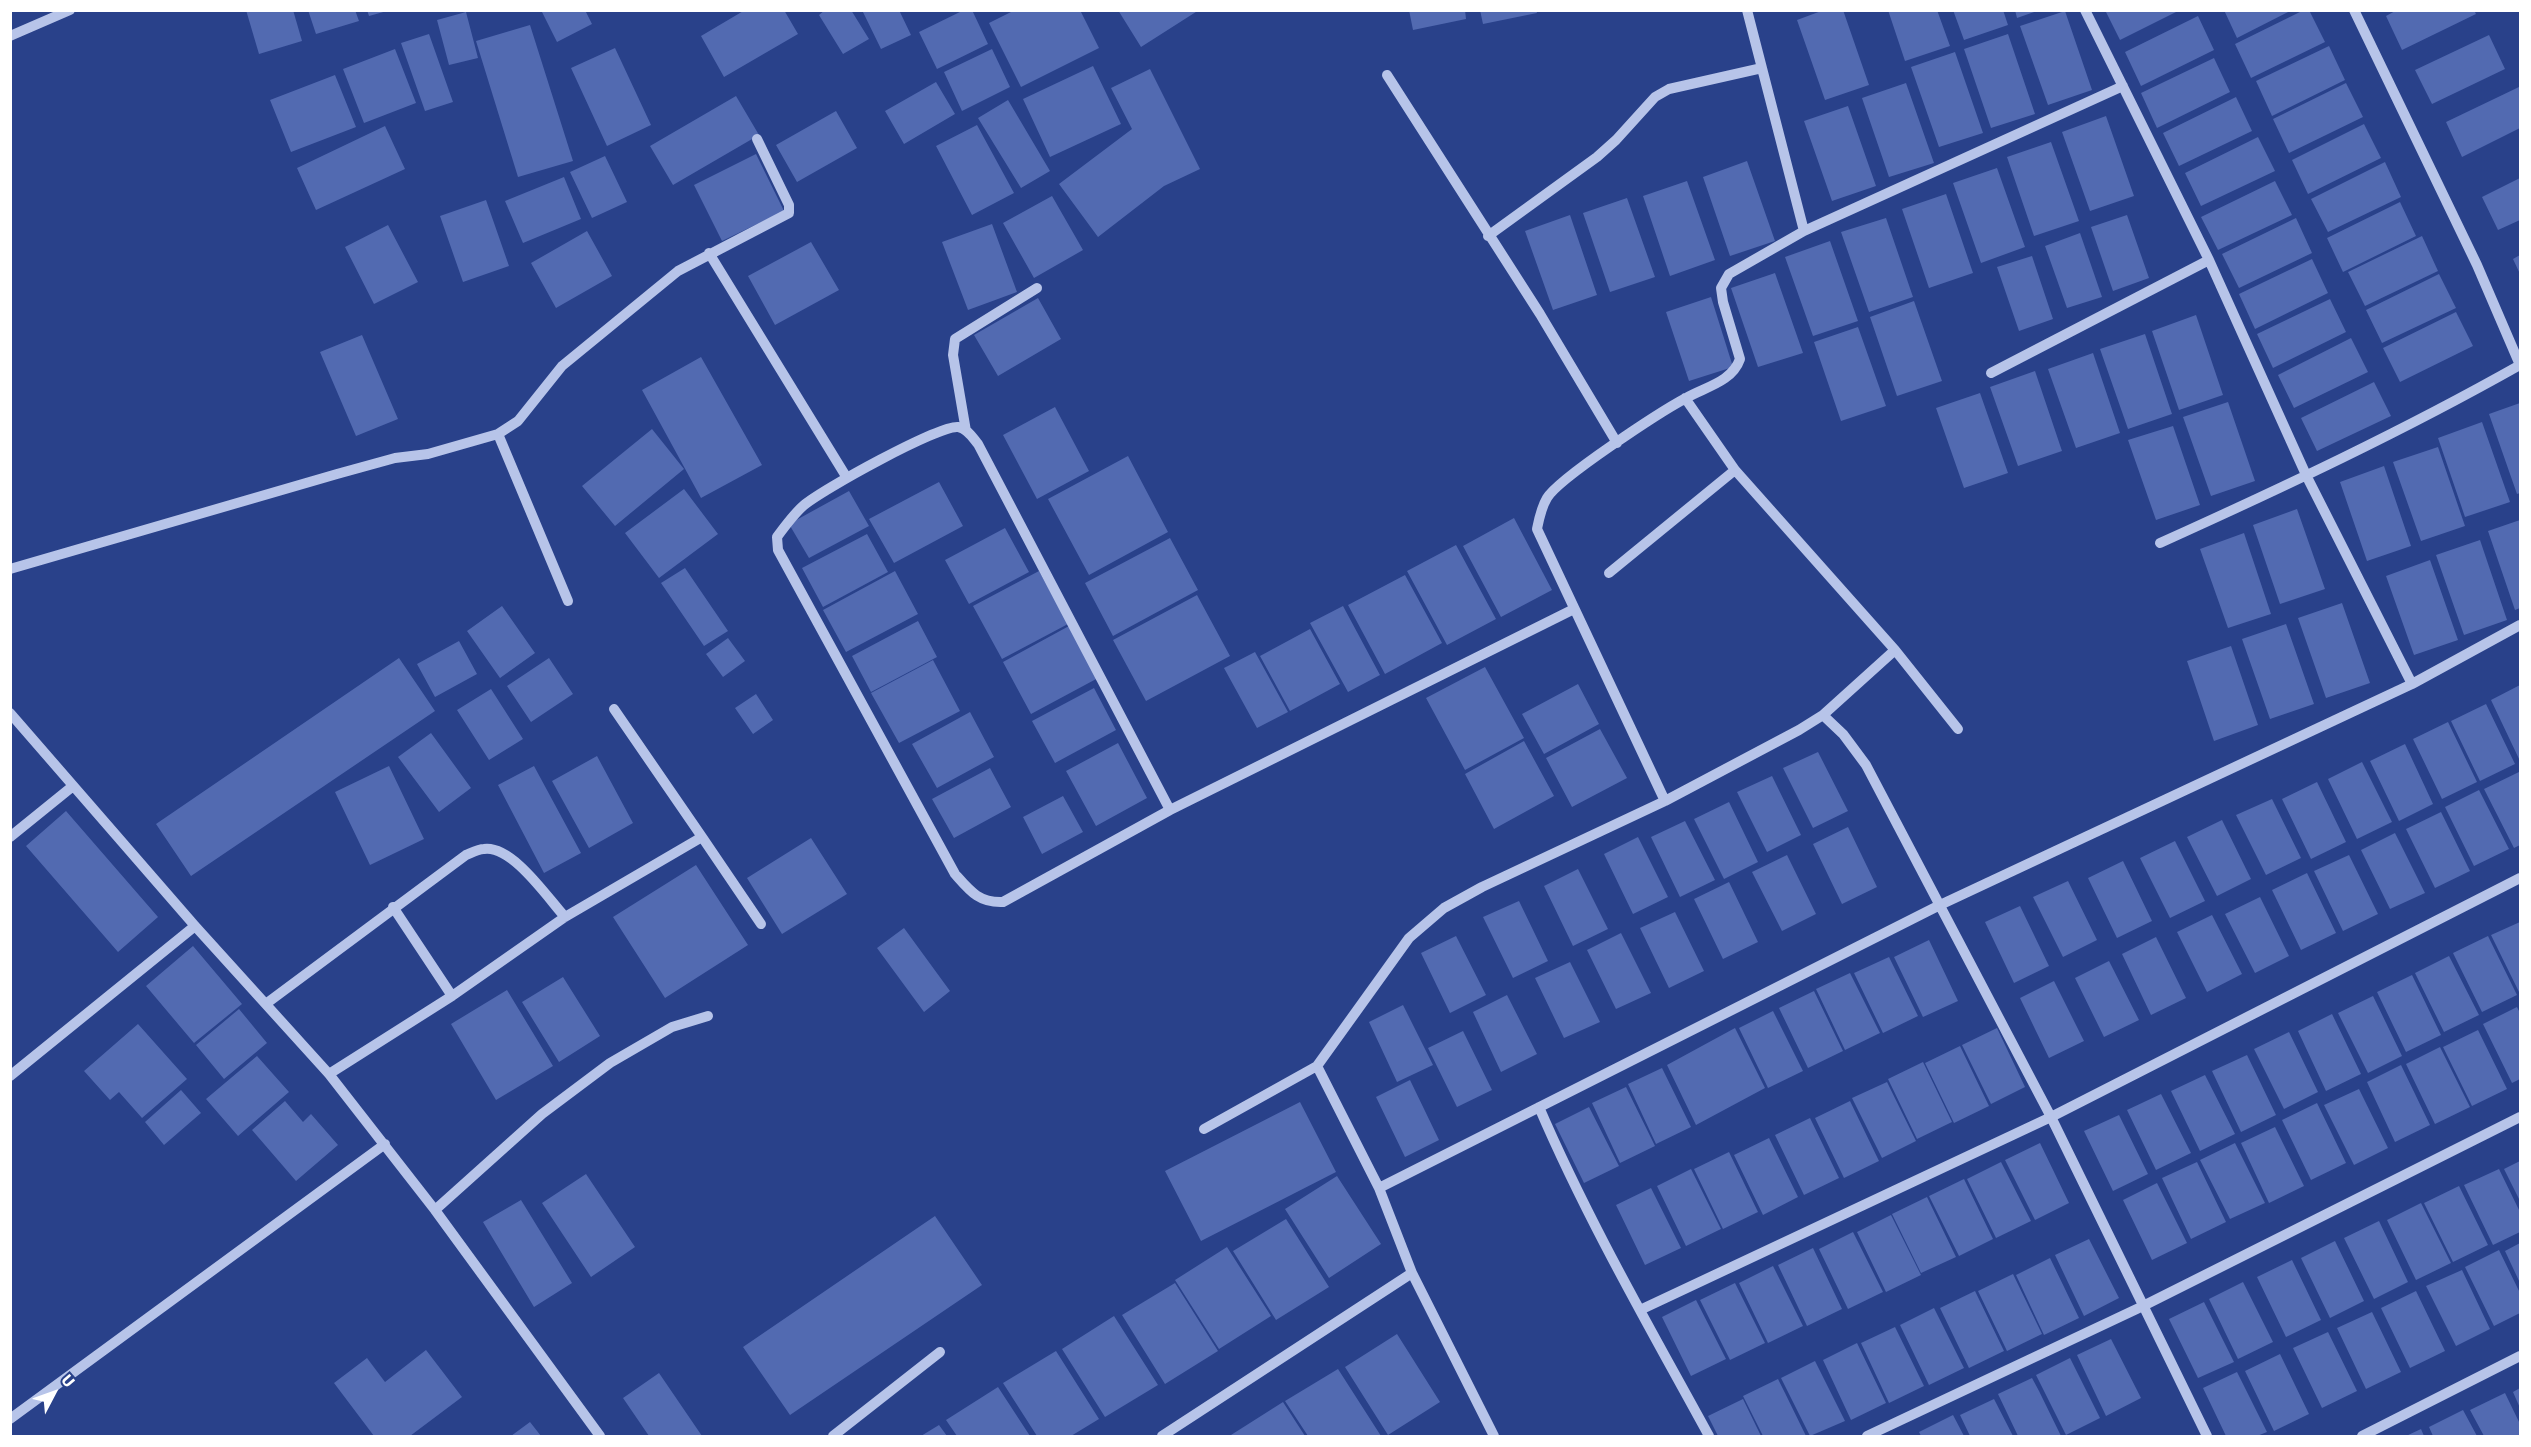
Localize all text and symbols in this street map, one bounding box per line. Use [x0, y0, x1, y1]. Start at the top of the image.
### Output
north arrow [24, 1363, 84, 1423]
text: U [57, 1371, 79, 1391]

